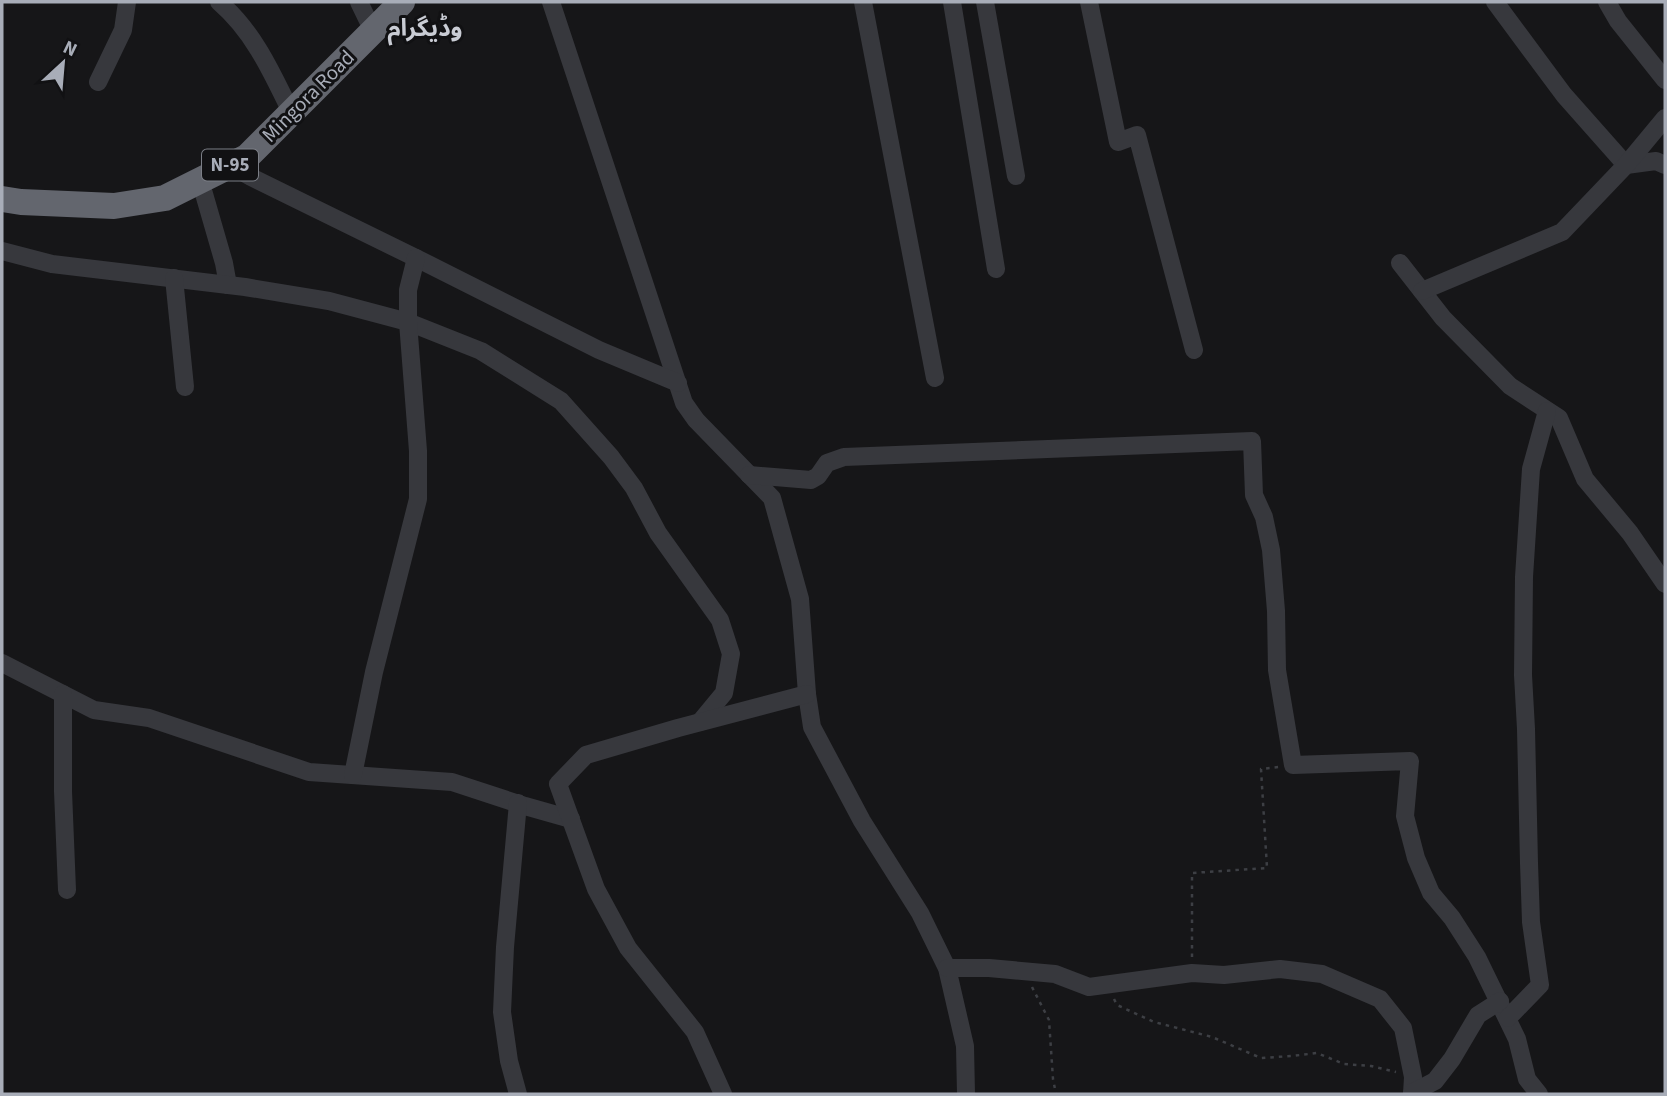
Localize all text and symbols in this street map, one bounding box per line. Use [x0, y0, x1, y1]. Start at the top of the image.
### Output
district label: وڈیگرام [387, 11, 463, 46]
north arrow [28, 28, 98, 98]
text: N [58, 34, 81, 64]
street label: Mingora Road [255, 43, 361, 149]
road number: N-95 [202, 150, 258, 181]

